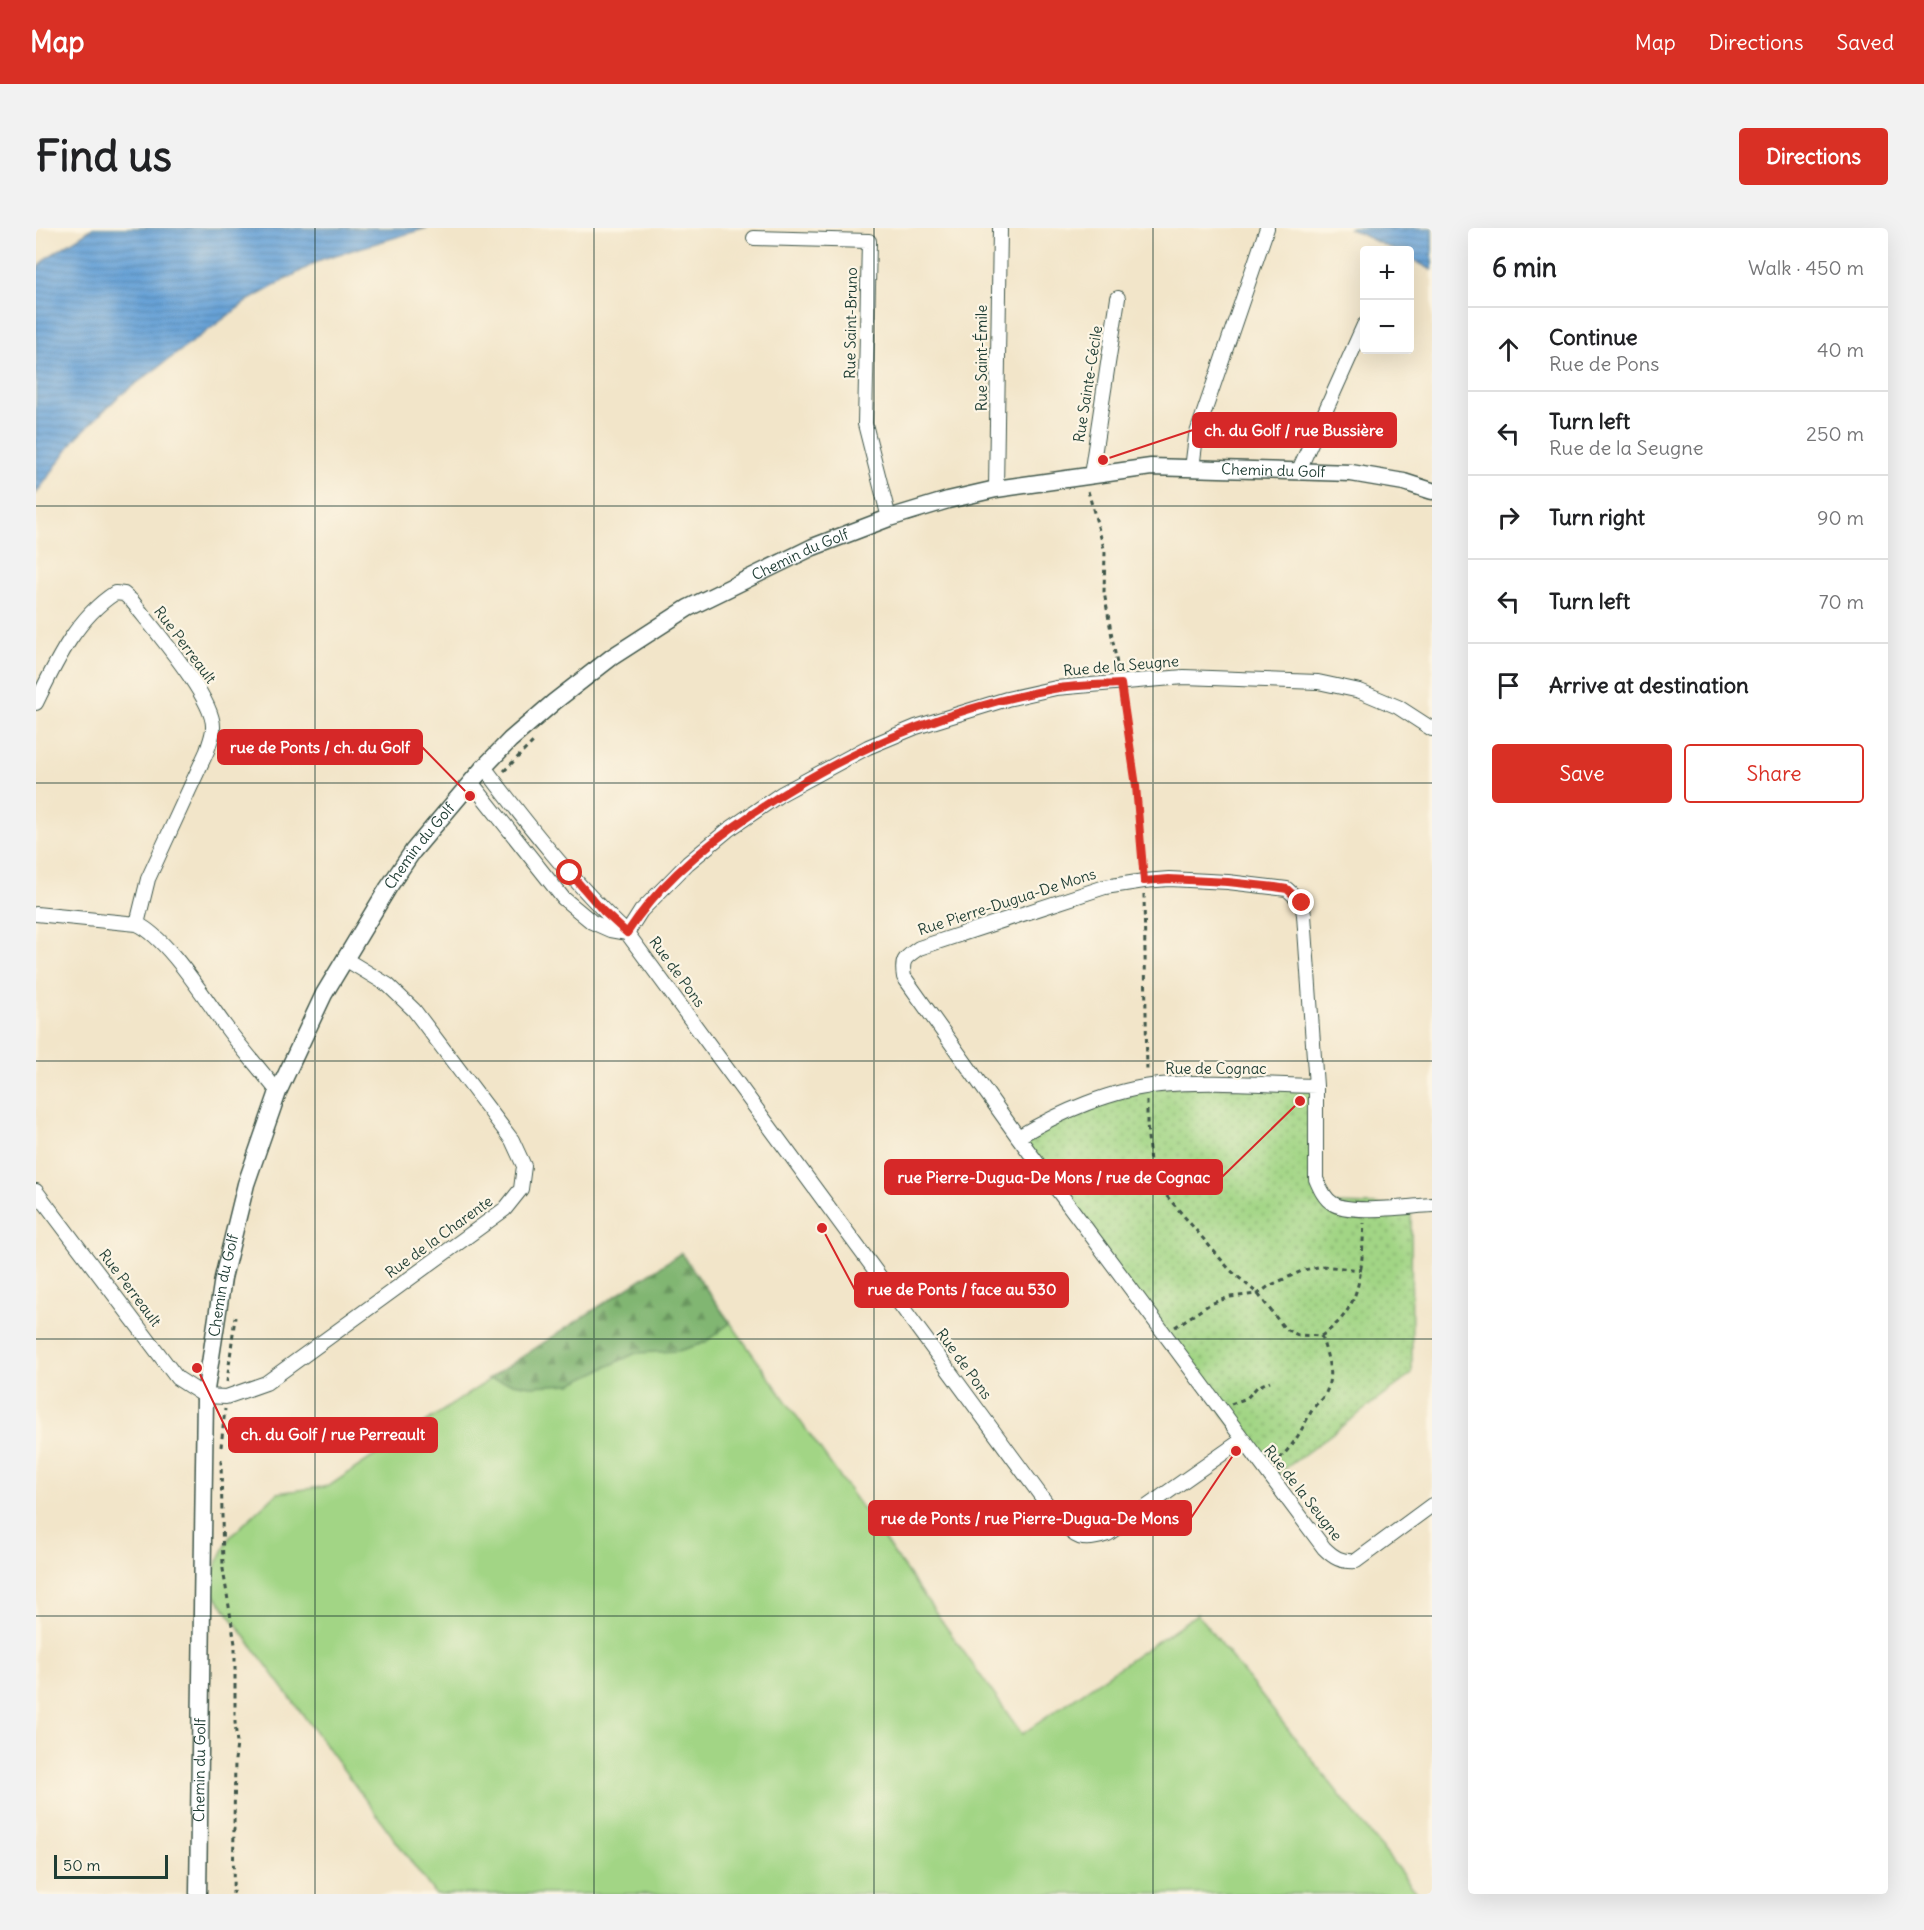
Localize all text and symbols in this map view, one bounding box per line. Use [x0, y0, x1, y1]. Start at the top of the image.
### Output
text: Map [30, 24, 84, 60]
text: Map [1635, 29, 1676, 56]
text: Directions [1709, 29, 1803, 56]
text: Saved [1836, 29, 1894, 56]
button: Directions [1739, 128, 1888, 185]
text: Find us [36, 130, 172, 182]
map controls [1360, 246, 1414, 354]
button: + [1360, 246, 1414, 300]
text: 6 min [1492, 251, 1557, 284]
text: Walk · 450 m [1748, 255, 1864, 280]
street label: Rue Saint-Bruno [840, 267, 861, 379]
button: − [1360, 300, 1414, 354]
street label: Rue Saint-Émile [972, 305, 991, 411]
text: Continue [1549, 323, 1638, 351]
street label: Rue Sainte-Cécile [1069, 324, 1106, 444]
icon: ahead [1492, 333, 1525, 366]
text: 40 m [1817, 337, 1864, 362]
text: Rue de Pons [1549, 351, 1659, 376]
text: Turn left [1549, 407, 1630, 435]
callout: ch. du Golf / rue Bussière [1193, 413, 1396, 447]
icon: left [1492, 417, 1525, 450]
text: ch. du Golf / rue Bussière [1204, 420, 1384, 440]
text: 250 m [1806, 421, 1864, 446]
text: Rue de la Seugne [1549, 435, 1704, 460]
street label: Chemin du Golf [1221, 459, 1327, 481]
icon: right [1492, 501, 1525, 534]
text: Turn right [1549, 503, 1645, 531]
text: 90 m [1817, 505, 1864, 530]
street label: Chemin du Golf [748, 524, 852, 584]
icon: left [1492, 585, 1525, 618]
text: Turn left [1549, 587, 1630, 615]
text: 70 m [1819, 589, 1864, 614]
street label: Rue Perreault [150, 602, 221, 687]
street label: Rue de la Seugne [1062, 651, 1180, 680]
icon: arrive [1492, 669, 1525, 702]
text: Arrive at destination [1549, 671, 1749, 699]
callout: rue de Ponts / ch. du Golf [218, 730, 422, 764]
text: rue de Ponts / ch. du Golf [230, 737, 411, 757]
button: Save [1492, 744, 1672, 803]
button: Share [1684, 744, 1864, 803]
street label: Chemin du Golf [380, 798, 459, 893]
route start [556, 859, 582, 885]
street label: Rue Pierre-Dugua-De Mons [915, 864, 1098, 939]
route end [1288, 889, 1314, 915]
street label: Rue de Pons [645, 933, 710, 1011]
street label: Rue de Cognac [1165, 1059, 1267, 1078]
callout: rue Pierre-Dugua-De Mons / rue de Cognac [885, 1160, 1222, 1194]
text: rue Pierre-Dugua-De Mons / rue de Cognac [898, 1167, 1211, 1188]
street label: Rue de la Charente [381, 1191, 496, 1282]
street label: Chemin du Golf [204, 1231, 243, 1338]
street label: Rue Perreault [95, 1245, 166, 1330]
callout: rue de Ponts / face au 530 [855, 1273, 1068, 1307]
text: rue de Ponts / face au 530 [868, 1279, 1056, 1299]
street label: Rue de Pons [932, 1325, 997, 1403]
callout: ch. du Golf / rue Perreault [229, 1418, 437, 1452]
text: ch. du Golf / rue Perreault [241, 1424, 426, 1444]
street label: Rue de la Seugne [1260, 1441, 1347, 1544]
callout: rue de Ponts / rue Pierre-Dugua-De Mons [869, 1501, 1191, 1535]
text: rue de Ponts / rue Pierre-Dugua-De Mons [881, 1508, 1179, 1529]
street label: Chemin du Golf [189, 1717, 209, 1822]
scale bar [54, 1852, 168, 1880]
text: 50 m [63, 1855, 101, 1875]

